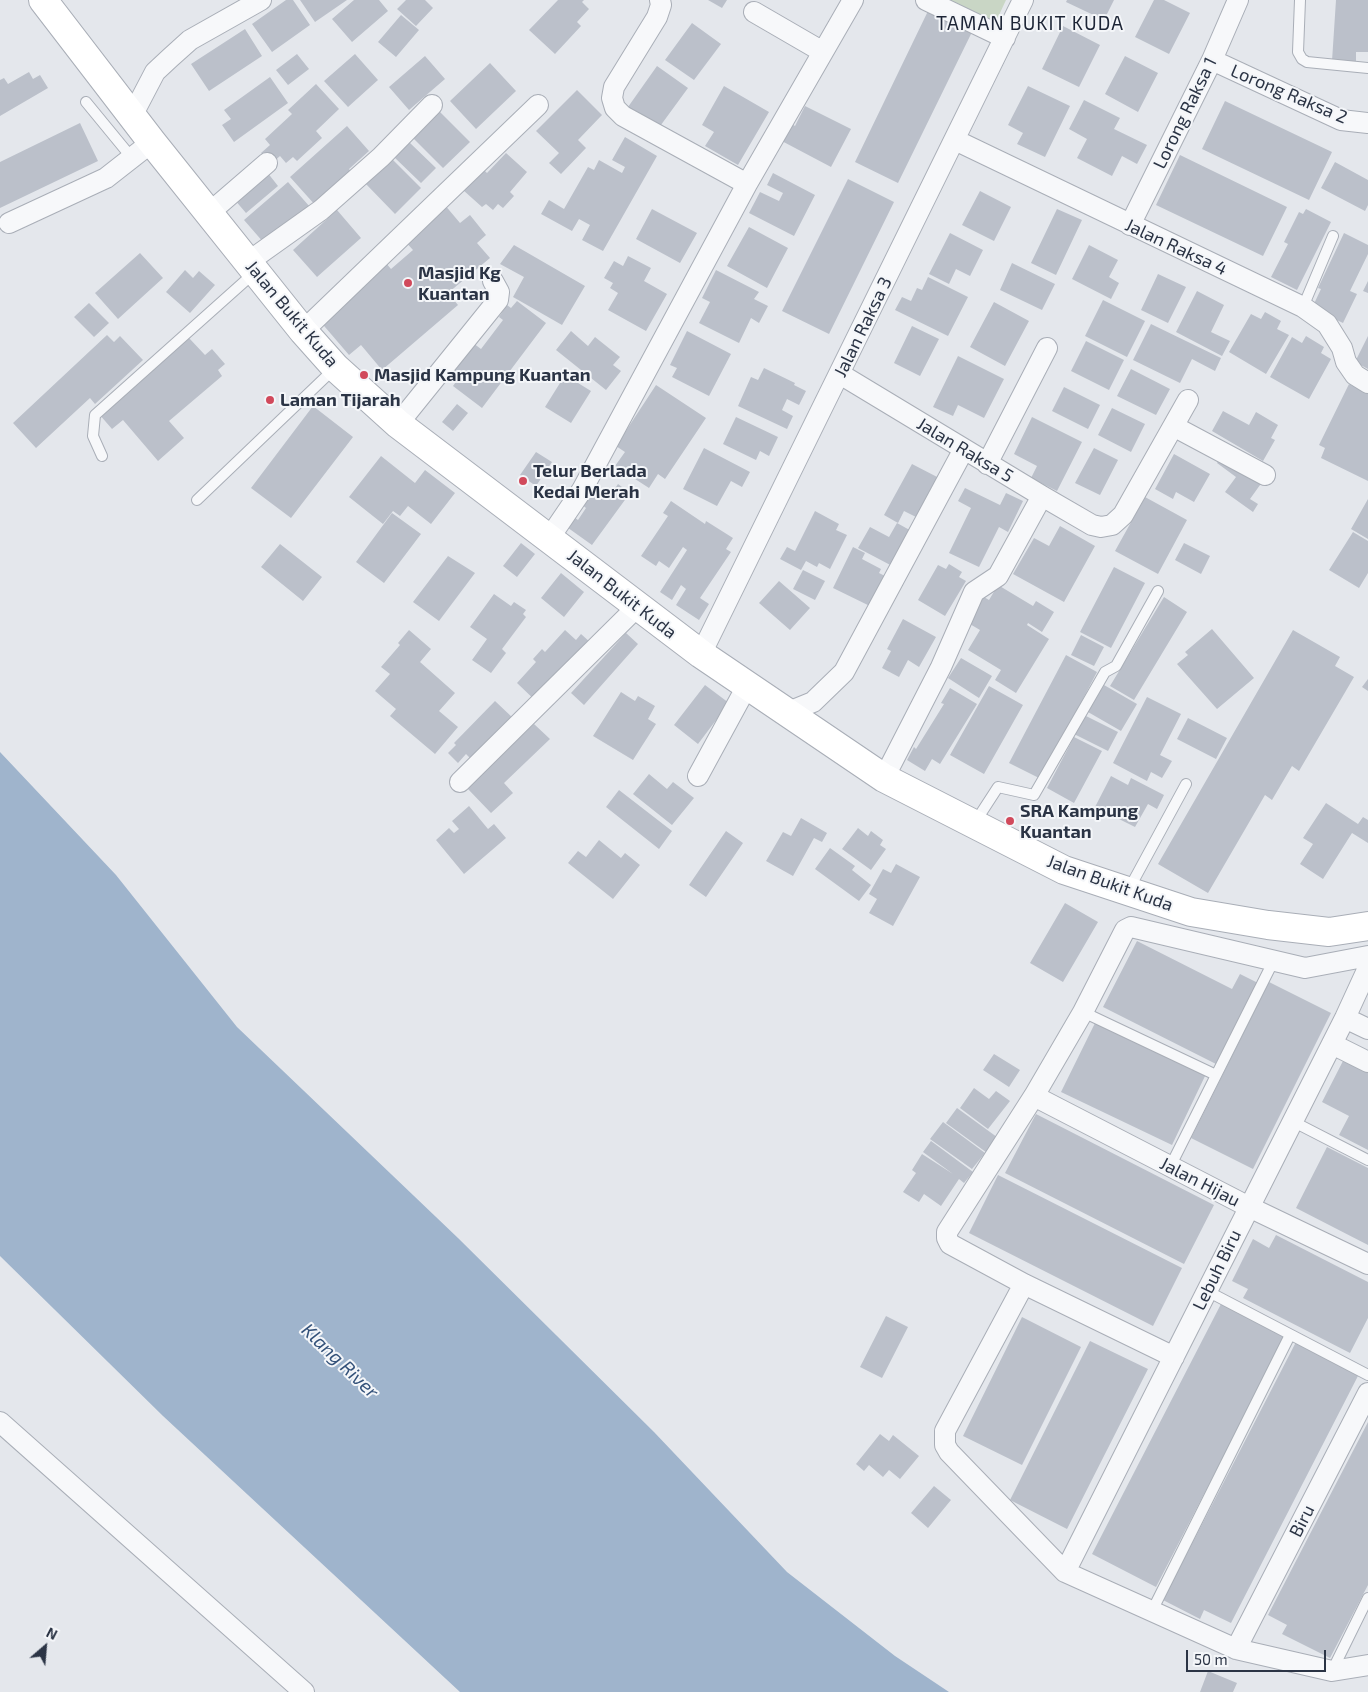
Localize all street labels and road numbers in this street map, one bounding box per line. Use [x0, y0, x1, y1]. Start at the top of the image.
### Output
street label: Lorong Raksa 1 [1149, 54, 1221, 172]
street label: Lorong Raksa 2 [1227, 60, 1351, 128]
street label: Jalan Raksa 4 [1122, 214, 1230, 280]
street label: Jalan Bukit Kuda [241, 256, 343, 372]
street label: Jalan Raksa 3 [829, 273, 897, 381]
street label: Jalan Raksa 5 [913, 413, 1017, 487]
street label: Jalan Bukit Kuda [563, 545, 681, 643]
street label: Jalan Bukit Kuda [1044, 850, 1176, 916]
street label: Jalan Hijau [1156, 1153, 1244, 1211]
street label: Lebuh Biru [1188, 1226, 1246, 1314]
street label: Biru [1285, 1501, 1319, 1541]

